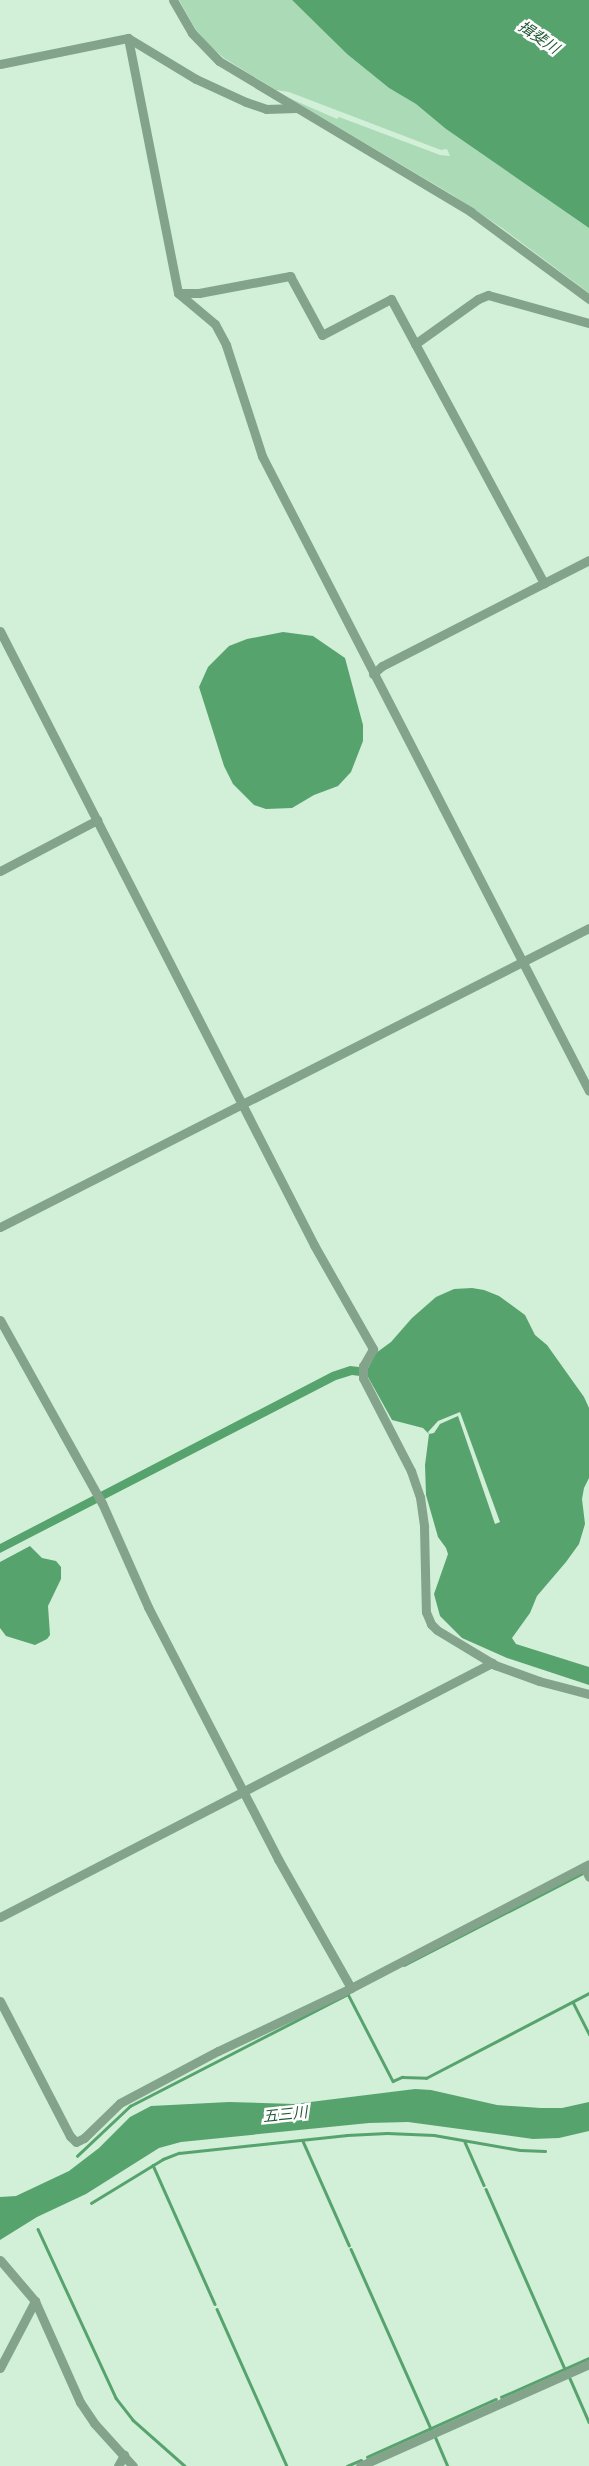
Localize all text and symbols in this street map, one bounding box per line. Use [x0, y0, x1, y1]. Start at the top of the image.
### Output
water label: 揖斐川 [515, 17, 563, 57]
water label: 五三川 [262, 2103, 308, 2125]

